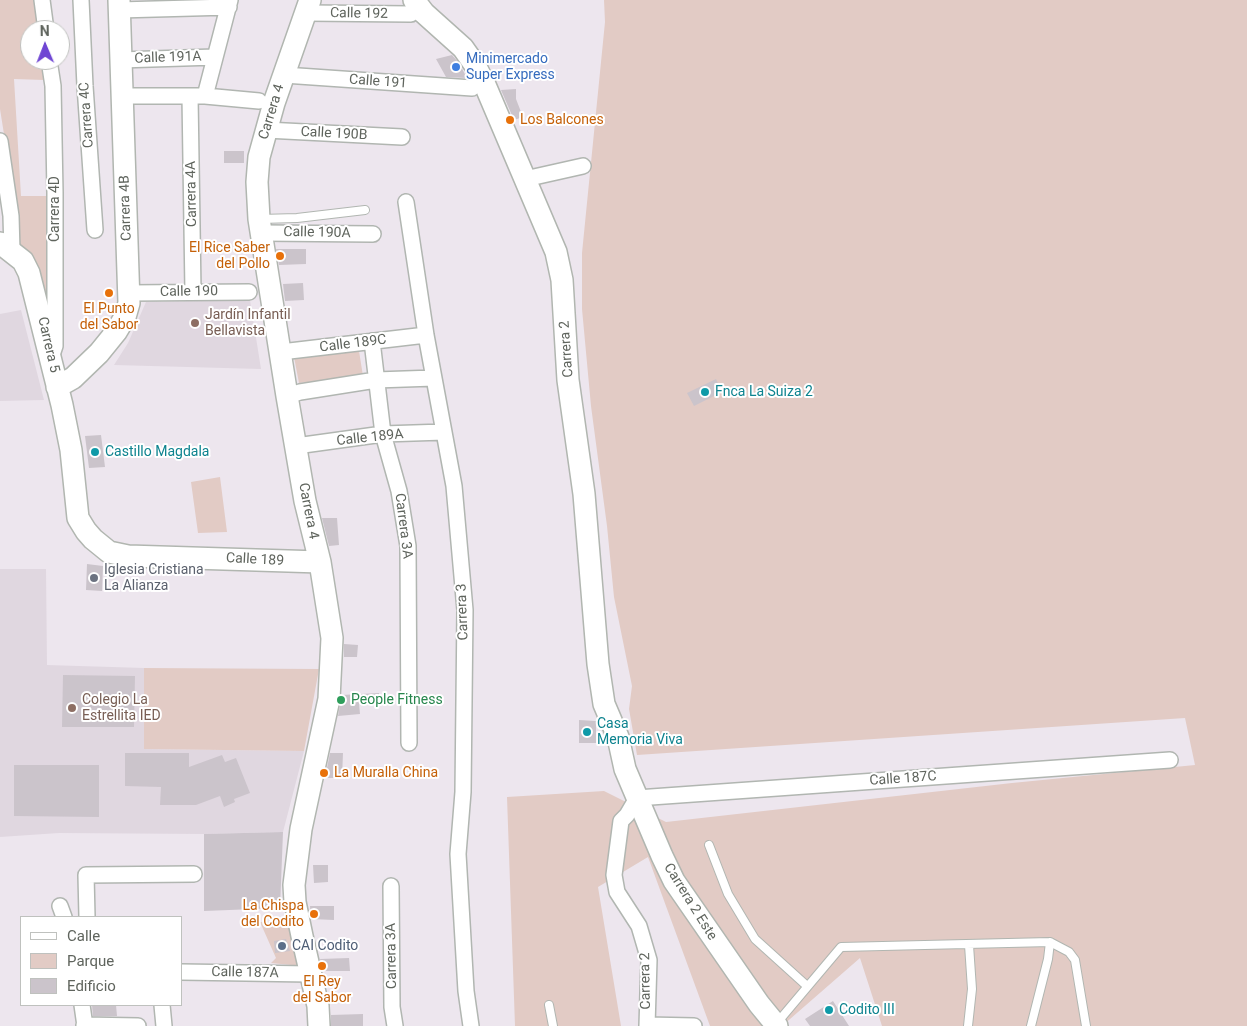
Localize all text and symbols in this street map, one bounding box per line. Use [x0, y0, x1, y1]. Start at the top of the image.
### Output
street label: Calle 192 [330, 5, 388, 23]
north arrow [20, 20, 70, 70]
text: N [40, 23, 50, 39]
street label: Calle 191A [134, 48, 202, 68]
place label: Minimercado Super Express [466, 51, 555, 84]
marker: Minimercado Super Express [450, 61, 462, 73]
street label: Calle 191 [348, 72, 408, 92]
street label: Carrera 4C [76, 81, 98, 149]
street label: Carrera 4 [256, 82, 288, 142]
place label: Los Balcones [520, 112, 604, 128]
marker: Los Balcones [504, 114, 516, 126]
street label: Calle 190B [300, 124, 368, 144]
street label: Carrera 4A [183, 161, 201, 227]
street label: Carrera 4B [116, 175, 136, 241]
street label: Carrera 4D [47, 176, 63, 242]
street label: Calle 190A [283, 224, 351, 242]
place label: El Rice Saber del Pollo [189, 240, 270, 272]
marker: El Rice Saber del Pollo [274, 250, 286, 262]
street label: Calle 190 [160, 283, 218, 301]
marker: El Punto del Sabor [103, 287, 115, 299]
place label: El Punto del Sabor [80, 301, 138, 334]
place label: Jardín Infantil Bellavista [205, 307, 291, 340]
street label: Carrera 5 [33, 315, 63, 375]
marker: Jardín Infantil Bellavista [189, 317, 201, 329]
street label: Carrera 2 [557, 320, 577, 378]
street label: Calle 189C [319, 332, 387, 356]
place label: Fnca La Suiza 2 [715, 384, 813, 400]
marker: Fnca La Suiza 2 [699, 386, 711, 398]
street label: Calle 189A [336, 426, 404, 450]
place label: Castillo Magdala [105, 444, 209, 460]
marker: Castillo Magdala [89, 446, 101, 458]
street label: Carrera 4 [294, 481, 322, 541]
street label: Carrera 3A [391, 492, 415, 560]
street label: Calle 189 [226, 550, 284, 570]
place label: Iglesia Cristiana La Alianza [104, 562, 204, 594]
marker: Iglesia Cristiana La Alianza [88, 572, 100, 584]
street label: Carrera 3 [454, 583, 472, 641]
place label: Colegio La Estrellita IED [82, 692, 161, 724]
place label: People Fitness [351, 692, 443, 708]
marker: People Fitness [335, 694, 347, 706]
marker: Colegio La Estrellita IED [66, 702, 78, 714]
place label: Casa Memoria Viva [597, 716, 683, 749]
marker: Casa Memoria Viva [581, 726, 593, 738]
place label: La Muralla China [334, 765, 438, 781]
marker: La Muralla China [318, 767, 330, 779]
street label: Calle 187C [869, 768, 937, 790]
street label: Carrera 2 Este [660, 860, 720, 944]
place label: La Chispa del Codito [241, 898, 304, 930]
marker: La Chispa del Codito [308, 908, 320, 920]
legend [20, 916, 182, 1006]
street label: Carrera 3A [383, 923, 401, 989]
text: Calle [67, 927, 100, 945]
place label: CAI Codito [292, 938, 358, 954]
marker: CAI Codito [276, 940, 288, 952]
text: Parque [67, 952, 114, 970]
street label: Carrera 2 [637, 952, 655, 1010]
marker: El Rey del Sabor [316, 960, 328, 972]
street label: Calle 187A [211, 964, 279, 982]
place label: El Rey del Sabor [293, 974, 351, 1006]
text: Edificio [67, 977, 116, 995]
place label: Codito III [839, 1002, 895, 1018]
marker: Codito III [823, 1004, 835, 1016]

